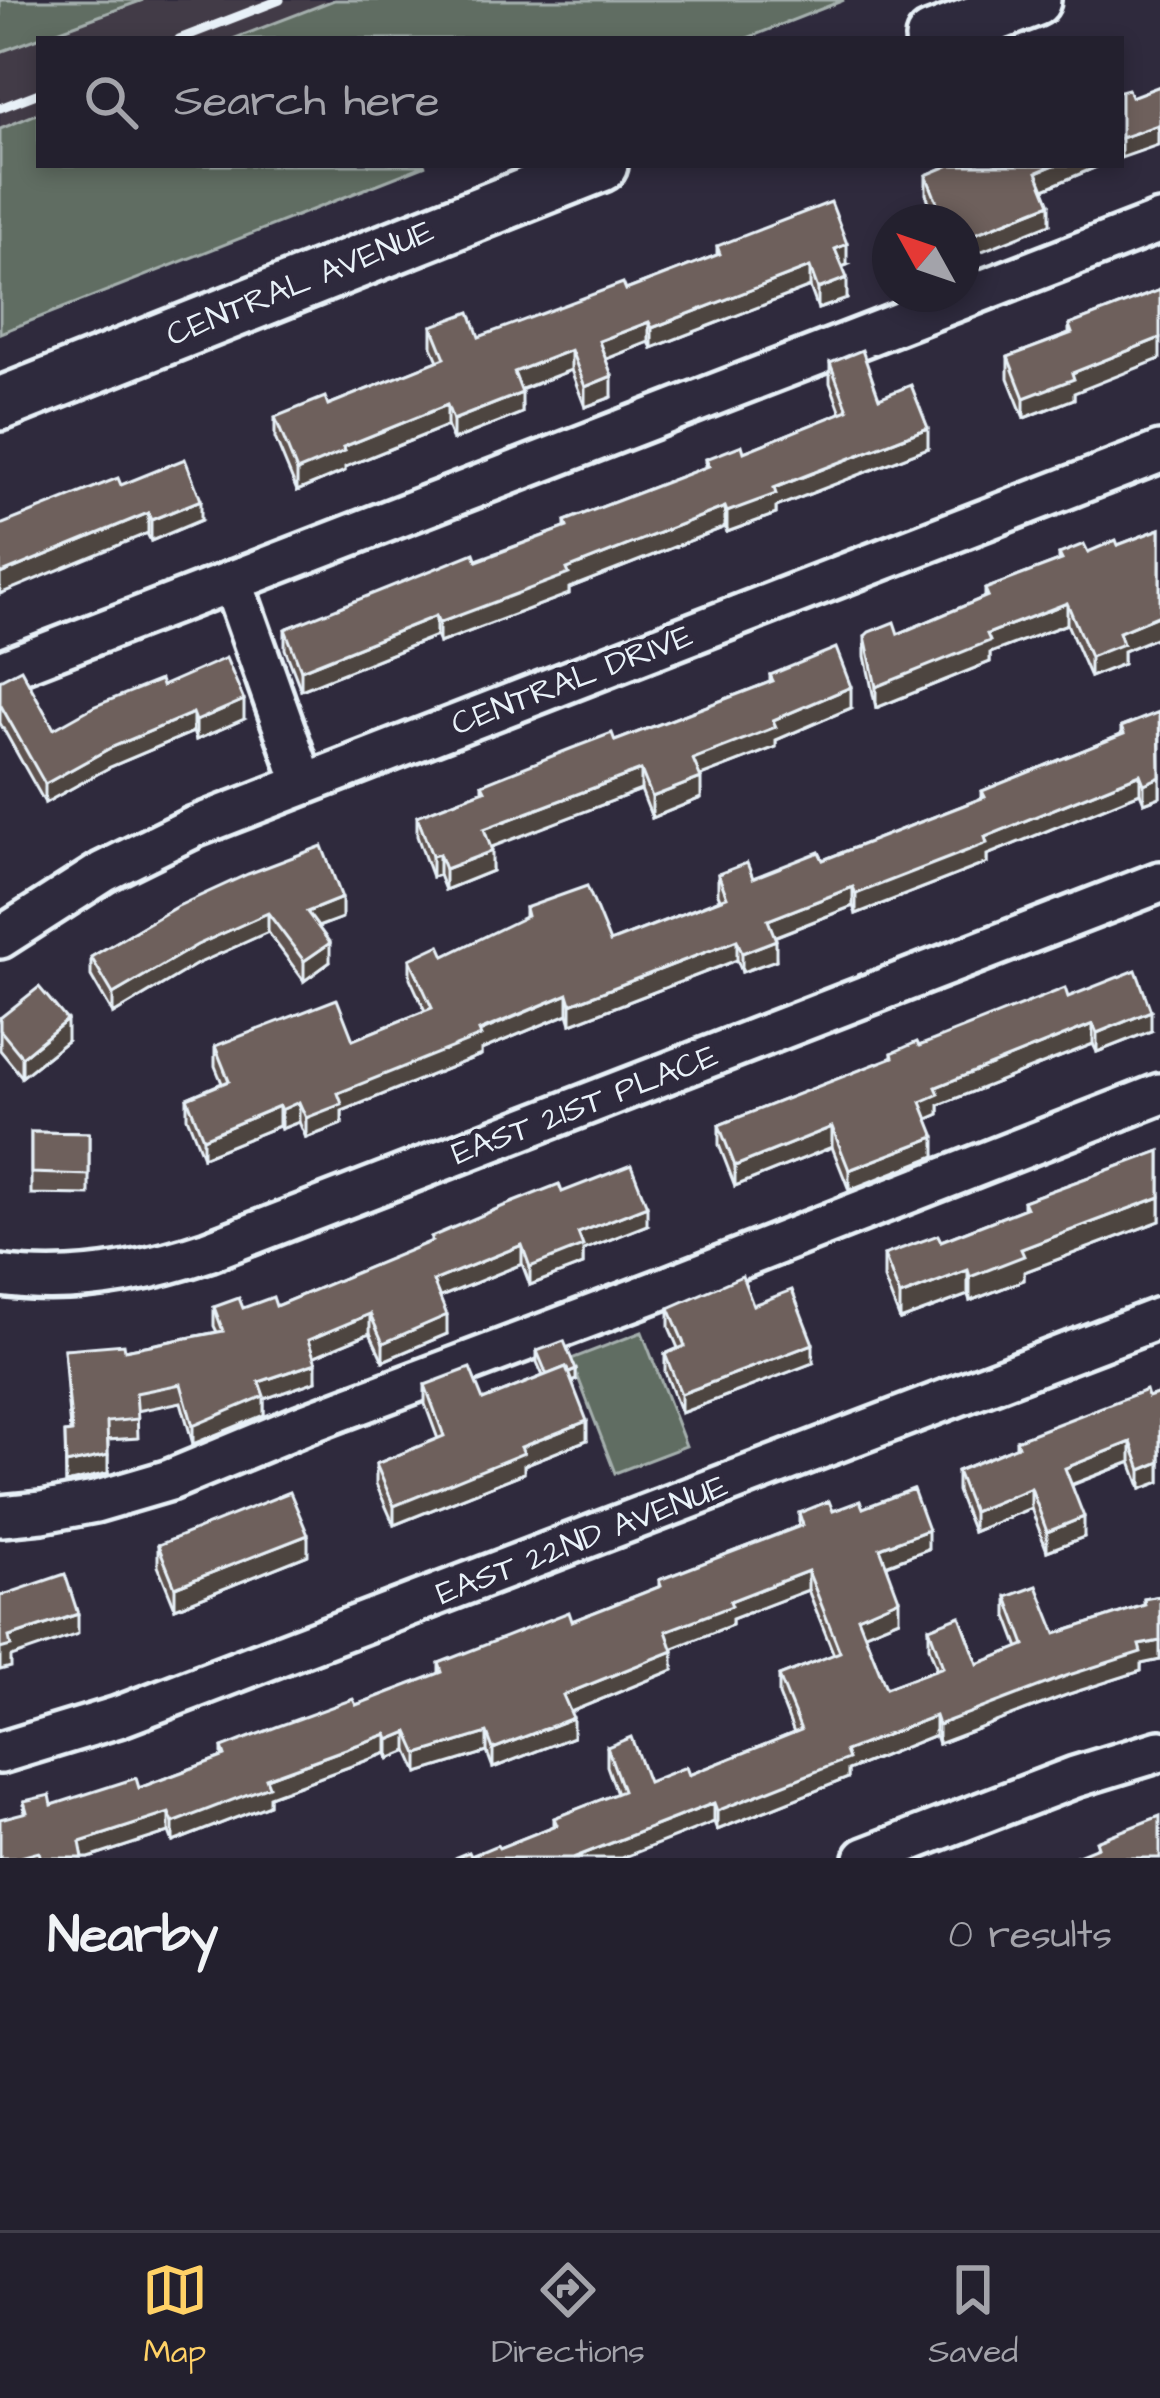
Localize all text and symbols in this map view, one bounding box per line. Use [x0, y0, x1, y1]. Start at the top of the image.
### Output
search box [36, 36, 1124, 168]
icon: search [78, 69, 144, 135]
text: Search here [174, 71, 440, 133]
north arrow [872, 204, 980, 312]
street label: CENTRAL AVENUE [159, 208, 441, 358]
street label: CENTRAL DRIVE [445, 613, 699, 747]
street label: EAST 21ST PLACE [445, 1033, 725, 1177]
street label: EAST 22ND AVENUE [430, 1463, 734, 1617]
text: Nearby [48, 1901, 218, 1972]
text: 0 results [948, 1909, 1112, 1963]
tab: Map [142, 2257, 208, 2375]
tab: Directions [491, 2257, 645, 2375]
tab: Saved [928, 2257, 1018, 2375]

